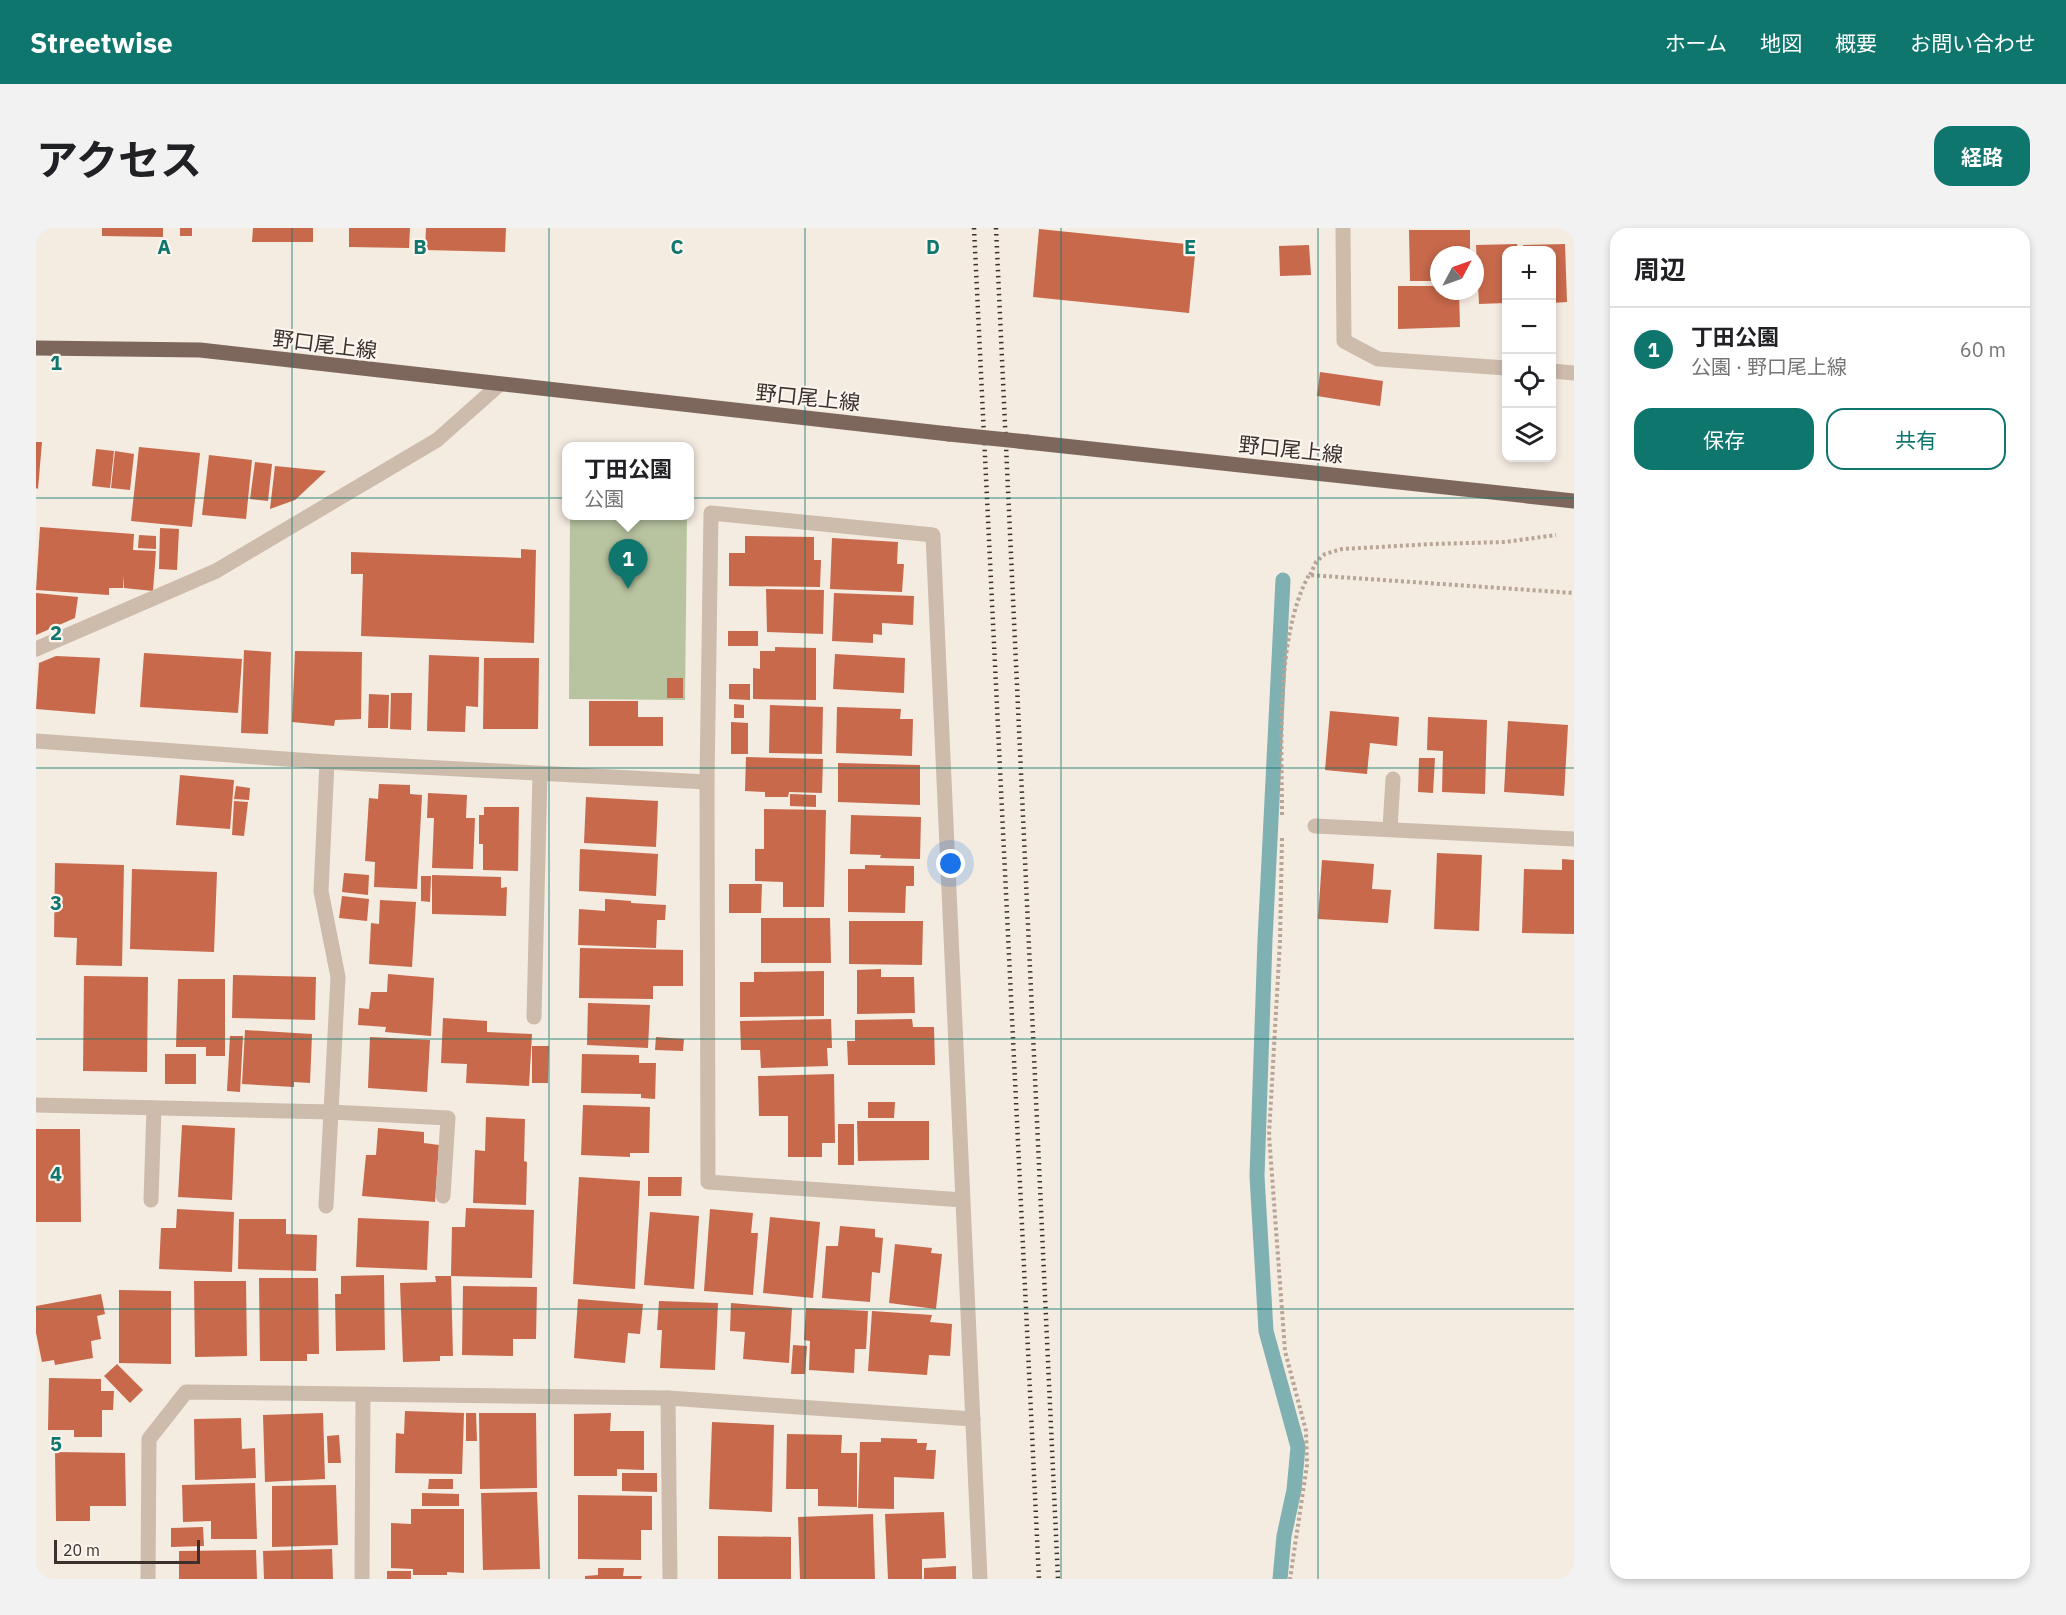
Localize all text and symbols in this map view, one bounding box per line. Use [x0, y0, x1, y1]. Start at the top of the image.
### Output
text: Streetwise [30, 24, 173, 61]
text: ホーム [1665, 29, 1727, 57]
text: 地図 [1760, 29, 1802, 57]
text: 概要 [1835, 29, 1877, 57]
text: お問い合わせ [1910, 29, 2036, 57]
button: 経路 [1934, 126, 2030, 186]
text: アクセス [36, 132, 202, 187]
text: A [157, 233, 171, 260]
text: B [413, 233, 427, 260]
text: C [670, 233, 684, 260]
text: D [926, 233, 940, 260]
text: E [1184, 233, 1196, 260]
north arrow [1430, 246, 1484, 300]
map controls [1502, 246, 1556, 462]
button: + [1502, 246, 1556, 300]
text: 周辺 [1634, 252, 1686, 286]
button: − [1502, 300, 1556, 354]
text: 丁田公園 [1691, 322, 1779, 351]
street label: 野口尾上線 [271, 324, 379, 364]
text: 1 [1648, 336, 1660, 363]
text: 60 m [1960, 336, 2006, 363]
text: 1 [50, 349, 62, 376]
text: 公園 · 野口尾上線 [1691, 353, 1847, 380]
button: locate [1502, 354, 1556, 408]
street label: 野口尾上線 [754, 378, 862, 416]
button: layers [1502, 408, 1556, 462]
button: 保存 [1634, 408, 1814, 470]
button: 共有 [1826, 408, 2006, 470]
street label: 野口尾上線 [1237, 430, 1345, 468]
popup [562, 442, 694, 520]
text: 丁田公園 [584, 454, 672, 483]
text: 公園 [584, 485, 624, 512]
pin: 1 [608, 540, 648, 589]
text: 2 [50, 619, 62, 646]
your location [936, 849, 965, 878]
text: 3 [50, 889, 62, 916]
text: 4 [50, 1160, 62, 1187]
text: 5 [50, 1430, 62, 1457]
scale bar [54, 1537, 200, 1564]
text: 20 m [63, 1540, 100, 1560]

